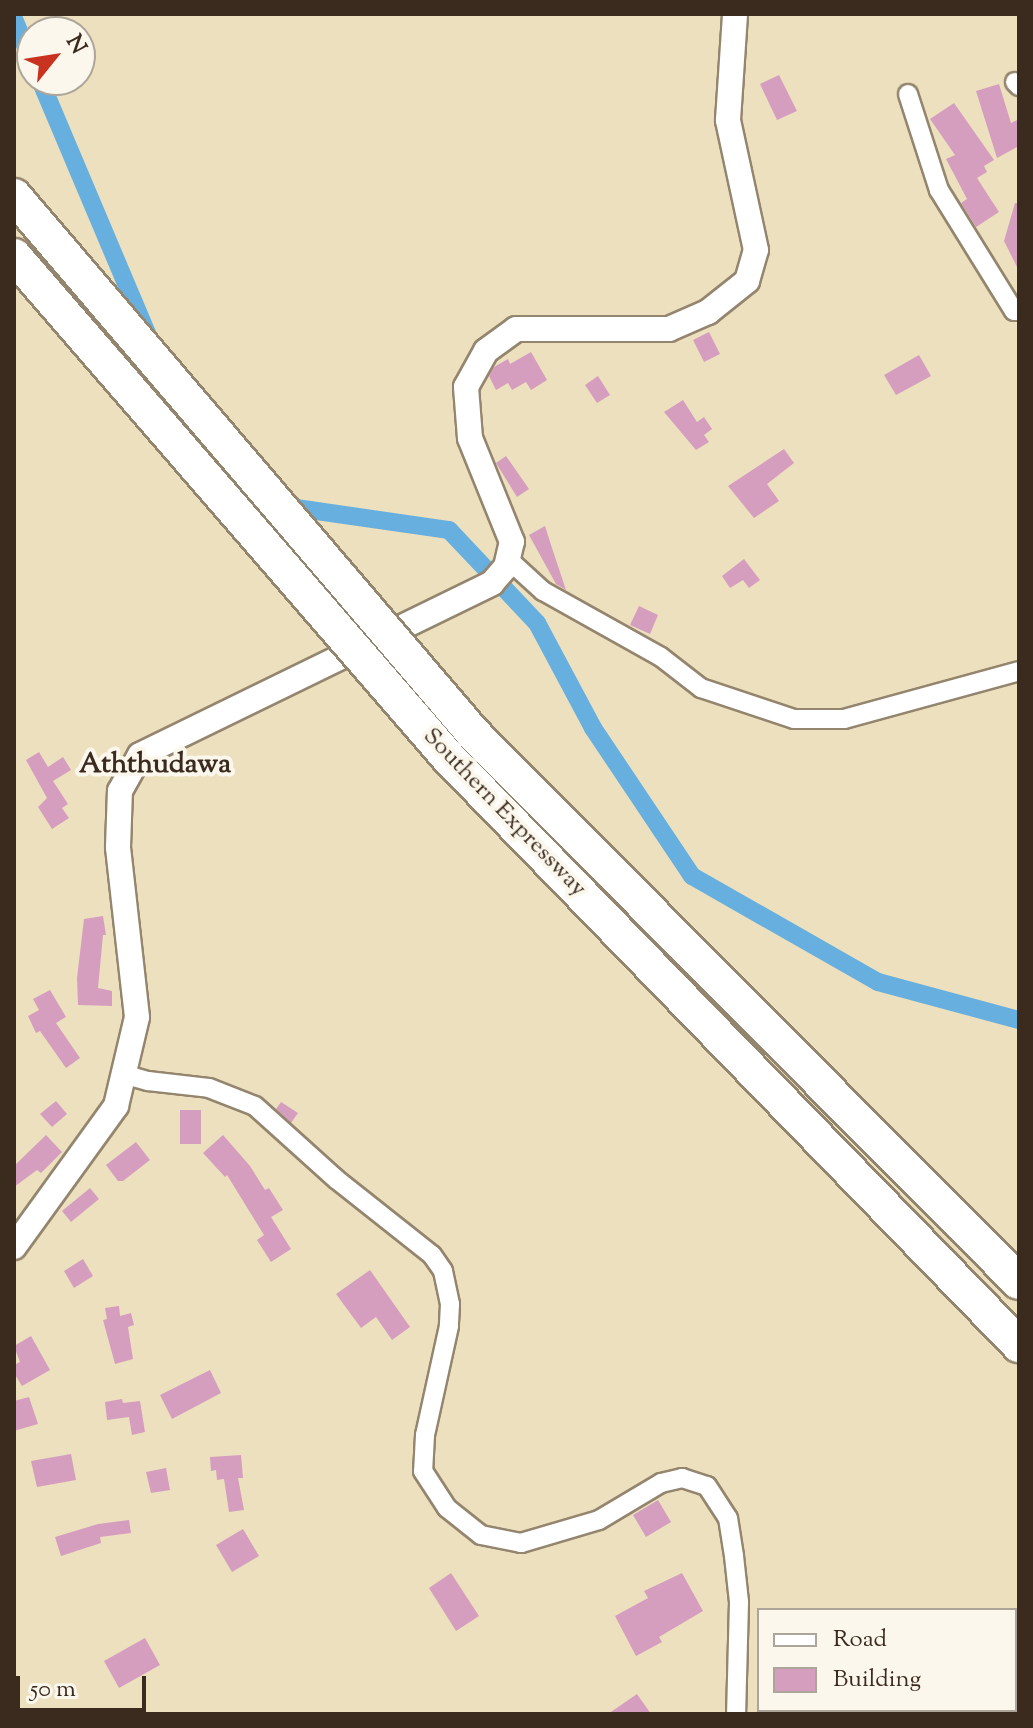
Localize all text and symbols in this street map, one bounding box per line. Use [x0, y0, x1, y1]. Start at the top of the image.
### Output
north arrow [16, 16, 96, 96]
text: N [57, 29, 93, 61]
street label: Southern Expressway [416, 723, 592, 903]
district label: Aththudawa [79, 748, 231, 782]
legend [757, 1608, 1017, 1712]
text: Road [833, 1623, 887, 1657]
scale bar [20, 1660, 150, 1710]
text: Building [833, 1663, 921, 1697]
text: 50 m [30, 1673, 76, 1707]

